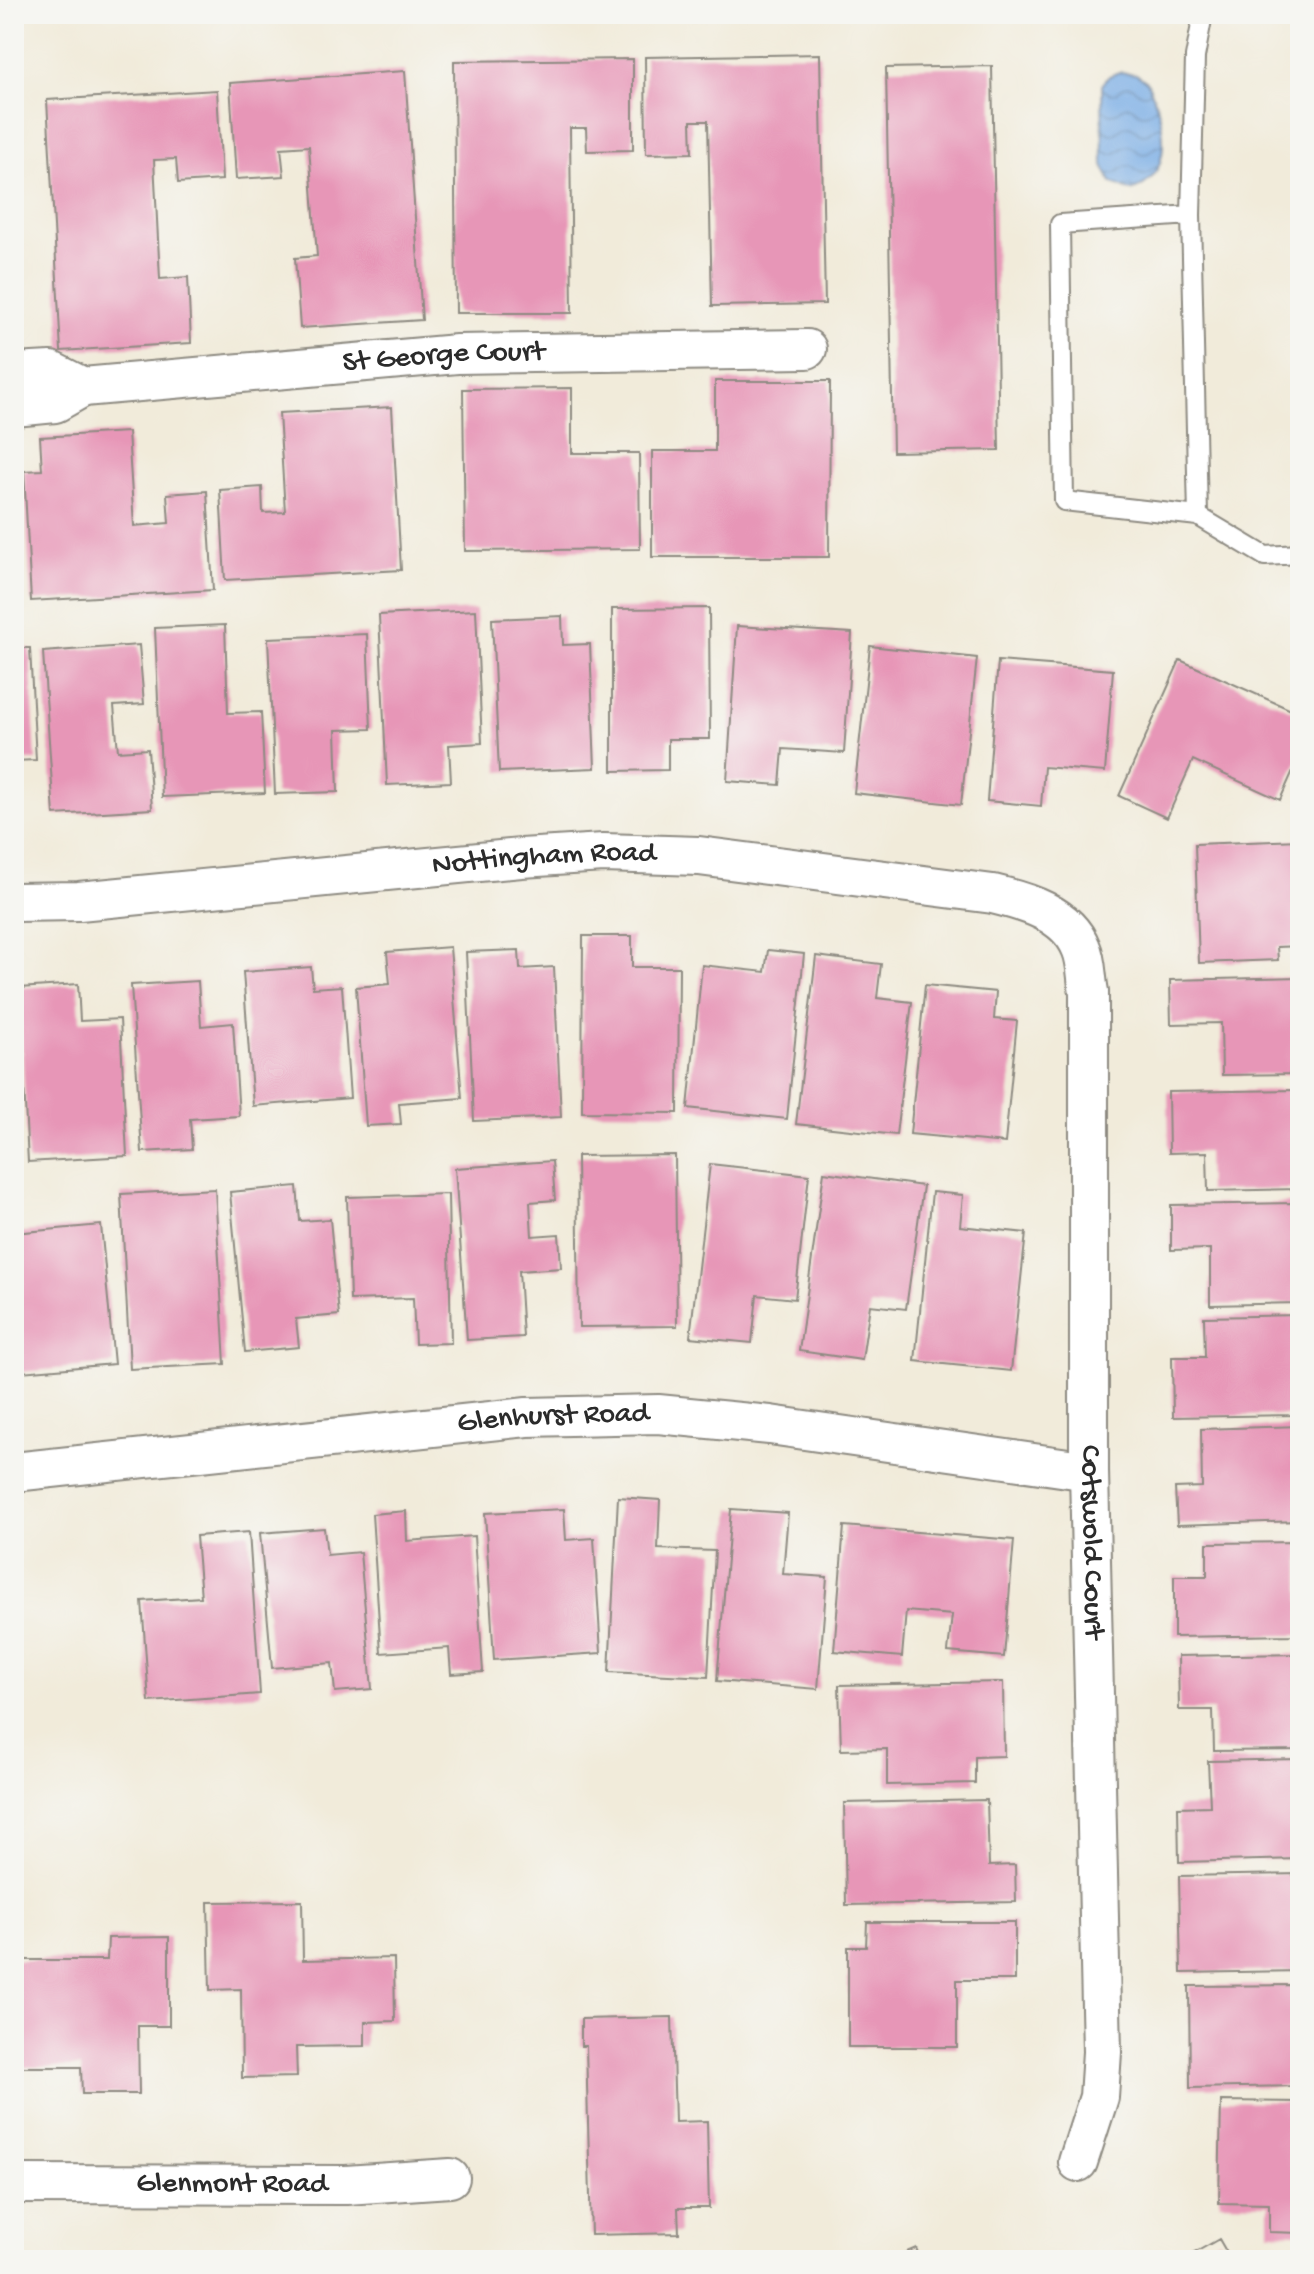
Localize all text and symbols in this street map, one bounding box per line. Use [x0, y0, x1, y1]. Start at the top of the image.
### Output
street label: St George Court [341, 335, 548, 382]
street label: Nottingham Road [430, 835, 659, 884]
street label: Glenhurst Road [456, 1397, 652, 1442]
street label: Cotswold Court [1072, 1445, 1110, 1642]
street label: Glenmont Road [136, 2167, 330, 2202]

